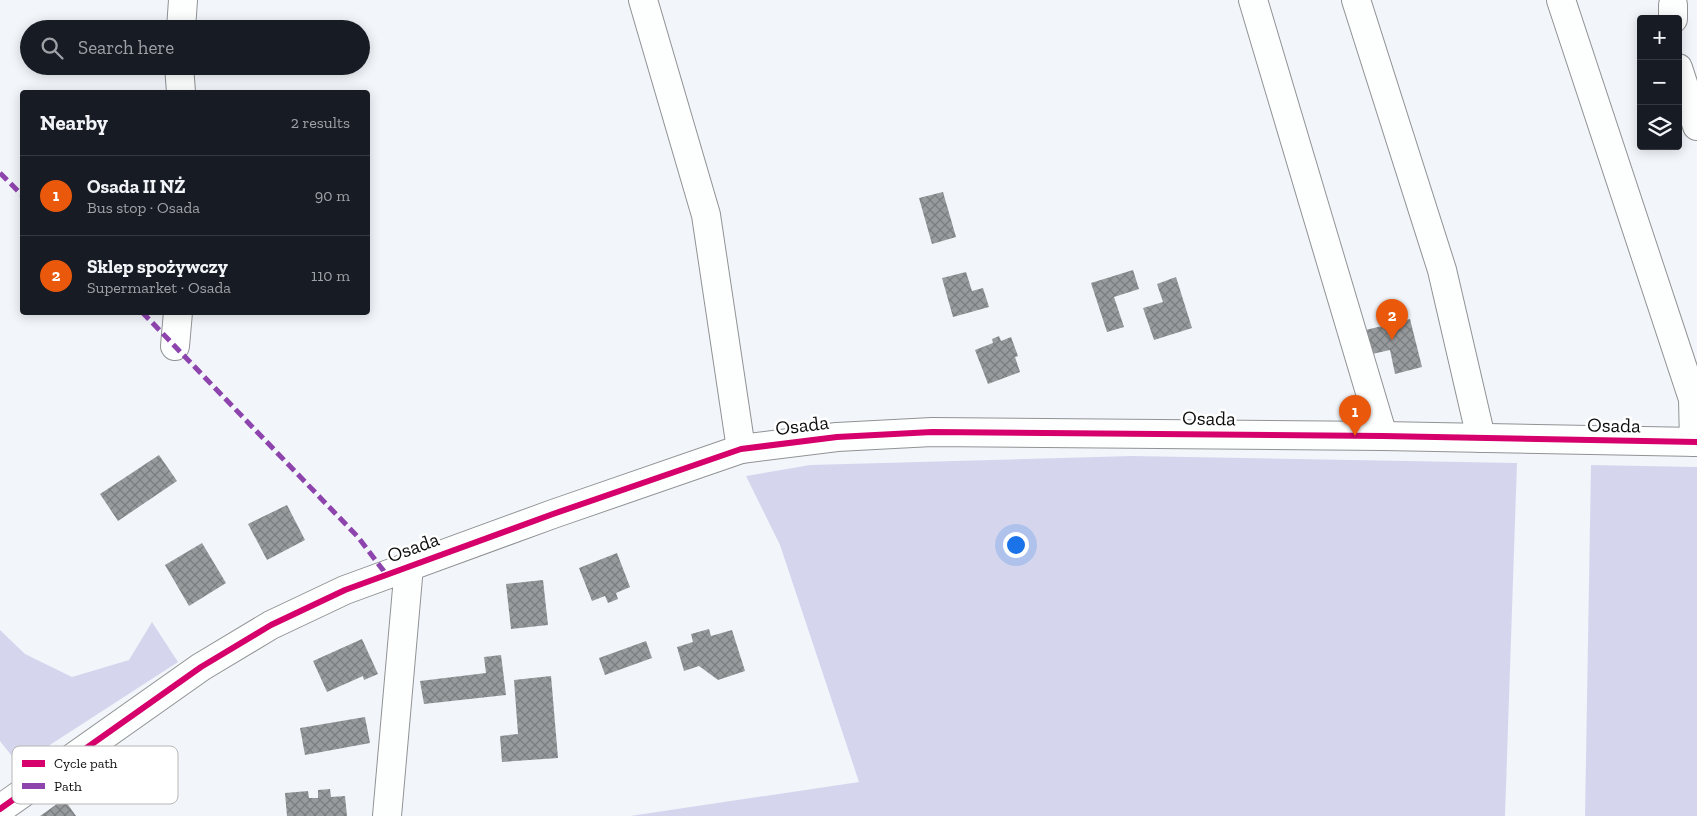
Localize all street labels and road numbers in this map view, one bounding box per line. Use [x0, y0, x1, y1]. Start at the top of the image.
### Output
street label: Osada [1182, 406, 1236, 430]
street label: Osada [774, 410, 830, 440]
street label: Osada [1587, 413, 1641, 437]
street label: Osada [384, 526, 443, 567]

